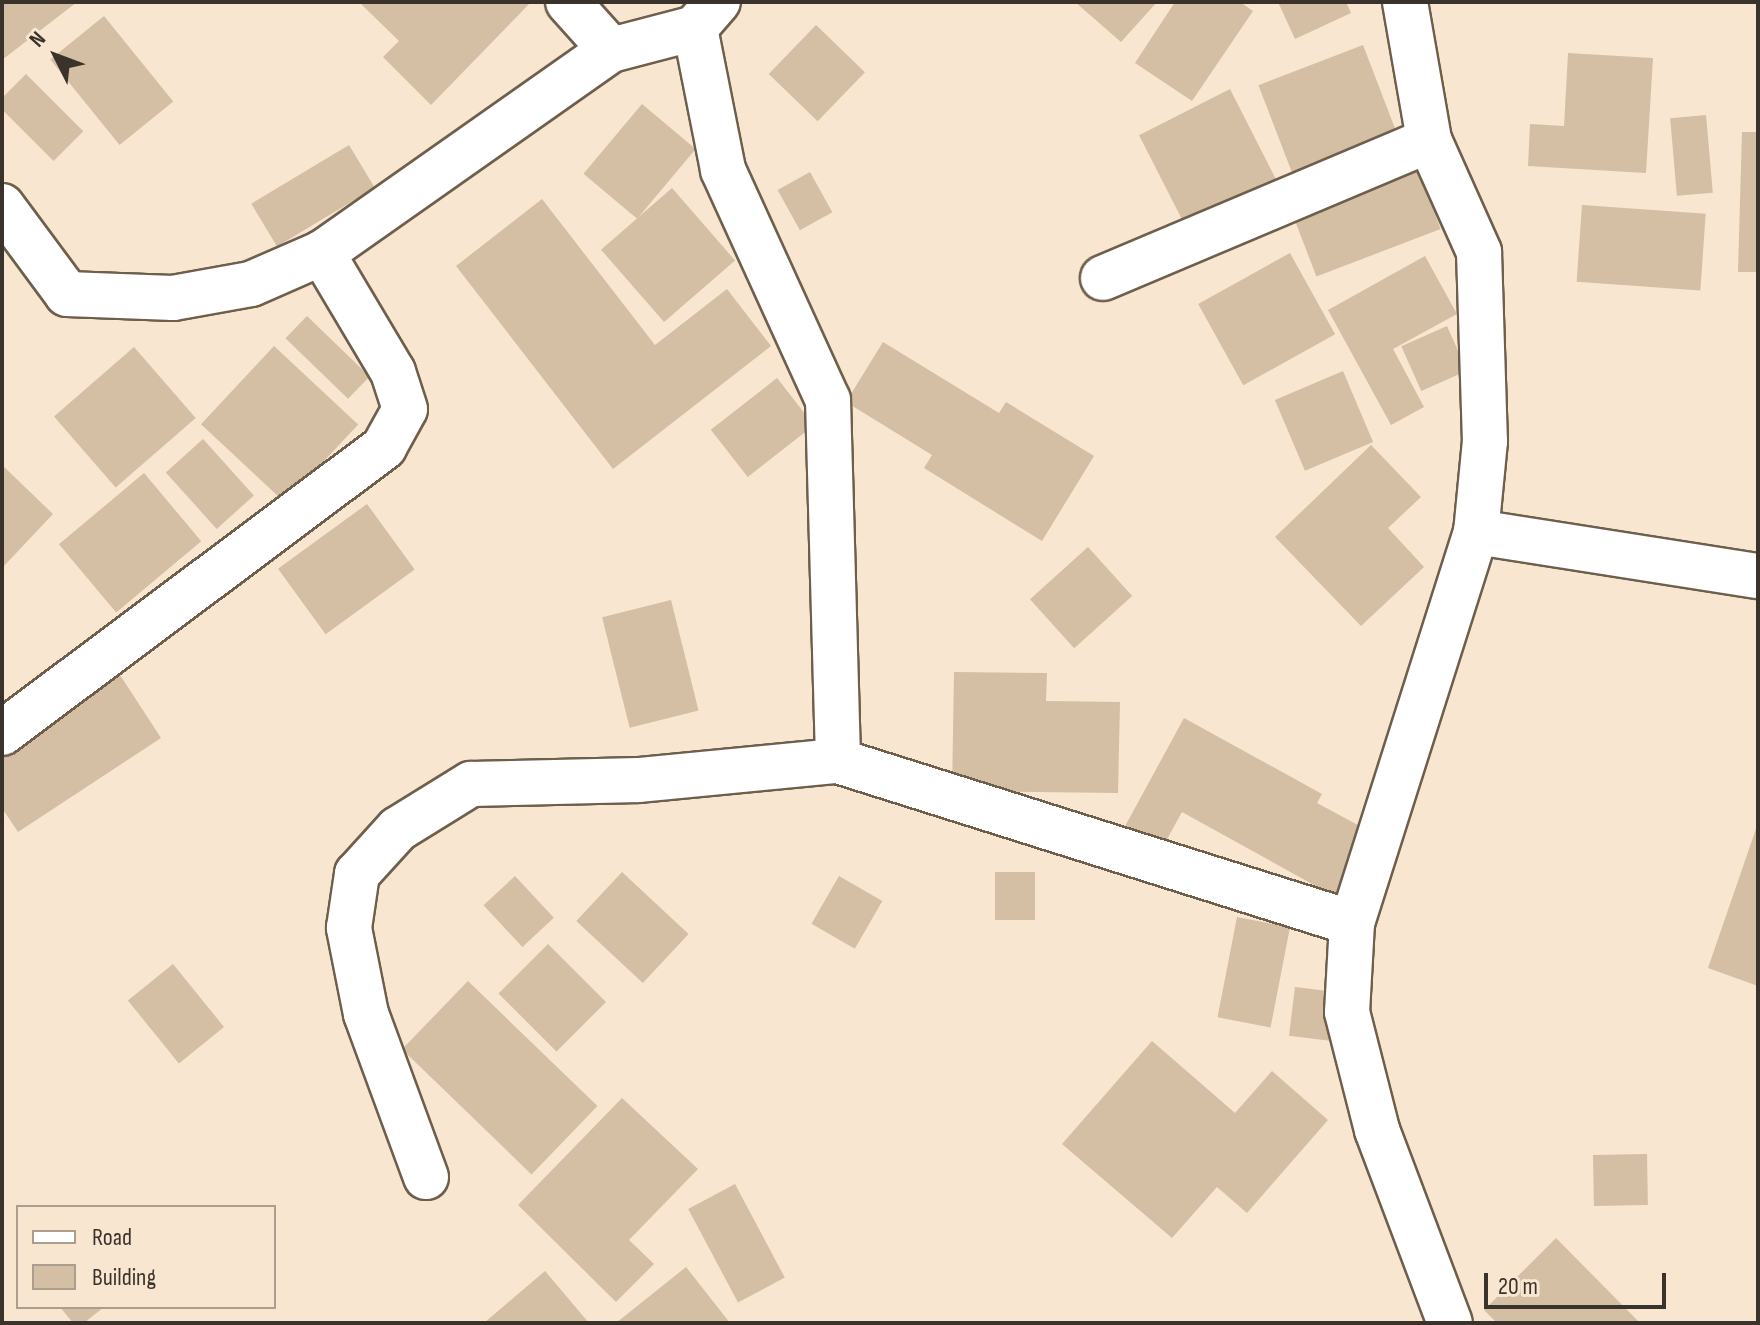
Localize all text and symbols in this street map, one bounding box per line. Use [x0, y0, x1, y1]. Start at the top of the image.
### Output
north arrow [16, 16, 96, 96]
text: N [24, 26, 52, 53]
legend [16, 1205, 276, 1309]
text: Road [92, 1223, 132, 1252]
scale bar [1488, 1257, 1670, 1307]
text: Building [92, 1263, 156, 1292]
text: 20 m [1498, 1272, 1538, 1301]

